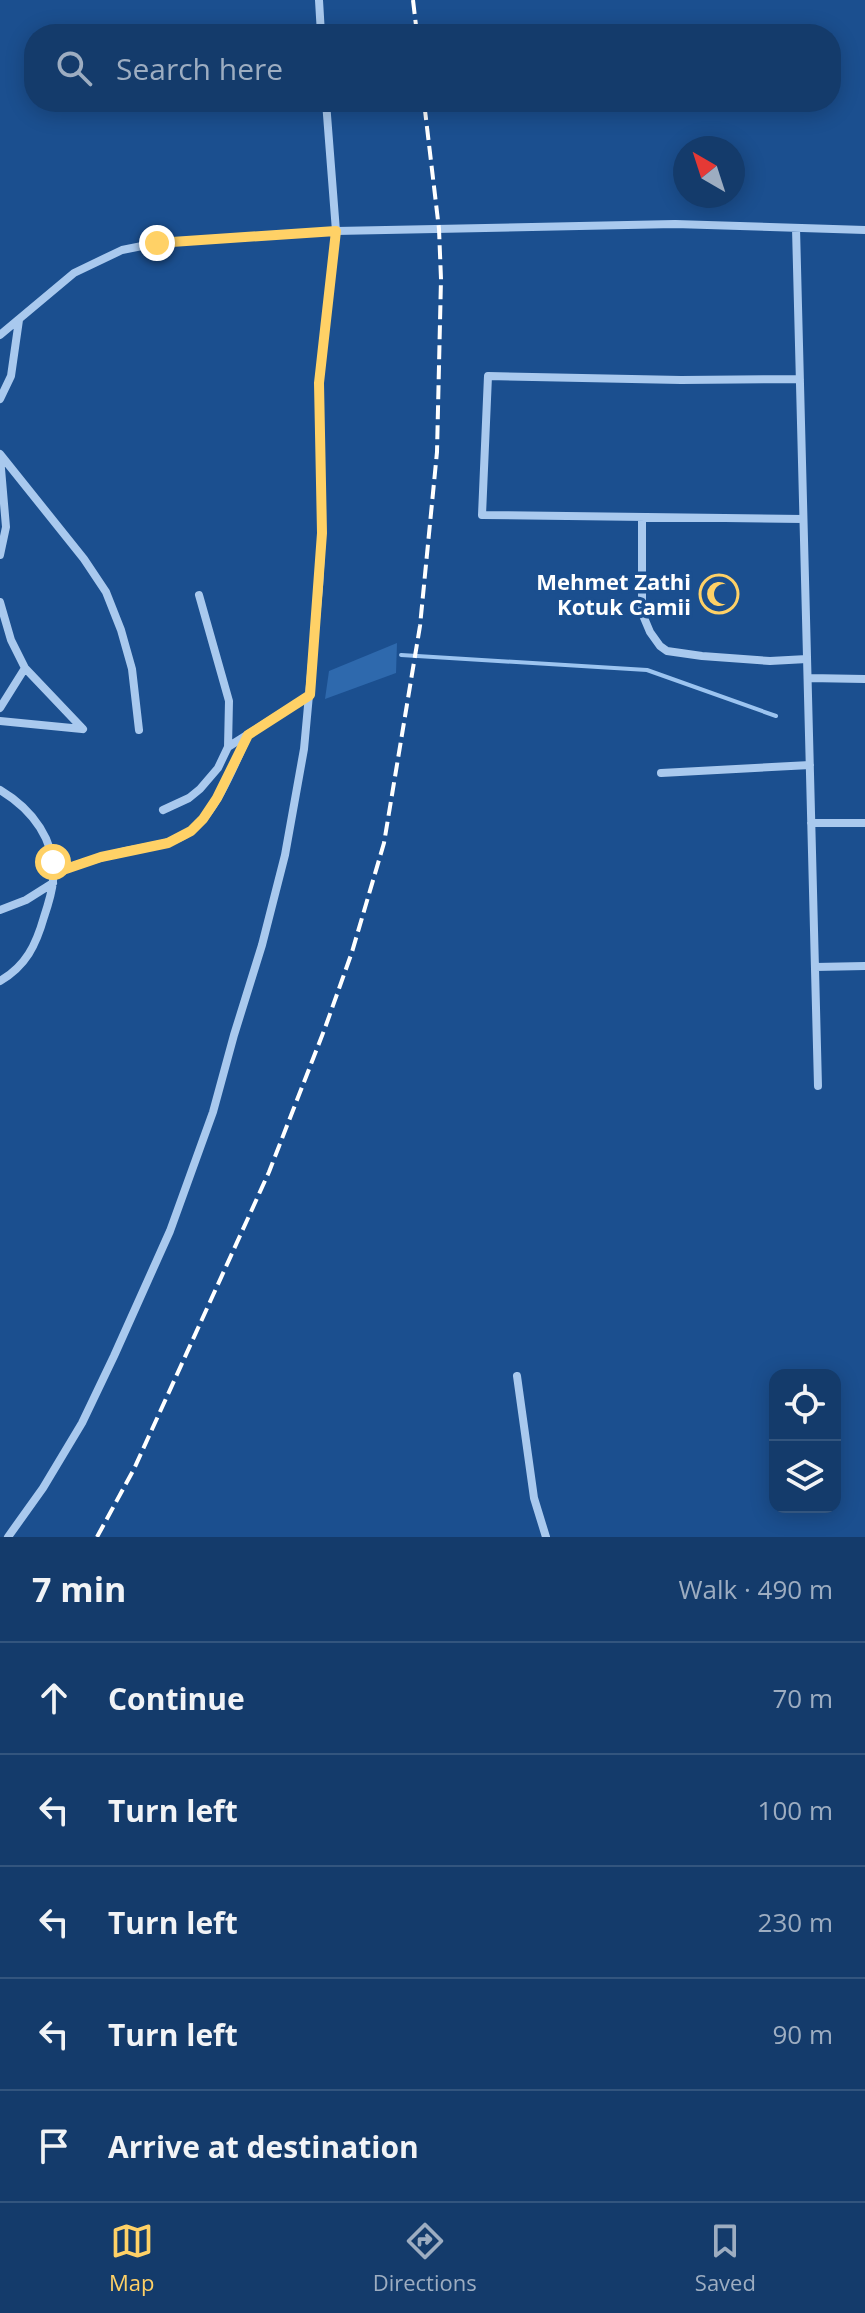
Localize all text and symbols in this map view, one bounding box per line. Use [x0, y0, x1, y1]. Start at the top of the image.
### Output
search box [24, 24, 841, 112]
icon: search [52, 46, 96, 90]
text: Search here [116, 48, 283, 89]
north arrow [673, 136, 745, 208]
route end [139, 225, 175, 261]
place label: Mehmet Zathi Kotuk Camii [536, 566, 691, 621]
mosque icon: Mehmet Zathi Kotuk Camii [698, 573, 740, 615]
route start [35, 844, 71, 880]
map controls [769, 1369, 841, 1513]
button: locate [769, 1369, 841, 1441]
button: layers [769, 1441, 841, 1513]
text: 7 min [32, 1566, 126, 1612]
text: Walk · 490 m [679, 1571, 833, 1607]
icon: ahead [32, 1676, 76, 1720]
text: Continue [108, 1678, 245, 1719]
text: 70 m [772, 1680, 833, 1716]
icon: left [32, 1788, 76, 1832]
text: Turn left [108, 1790, 238, 1831]
text: 100 m [758, 1792, 833, 1828]
icon: left [32, 1900, 76, 1944]
text: Turn left [108, 1902, 238, 1943]
text: 230 m [758, 1904, 833, 1940]
icon: left [32, 2012, 76, 2056]
text: Turn left [108, 2014, 238, 2055]
text: 90 m [772, 2016, 833, 2052]
icon: arrive [32, 2124, 76, 2168]
text: Arrive at destination [108, 2126, 419, 2167]
tab: Map [109, 2219, 155, 2297]
tab: Directions [373, 2219, 477, 2297]
tab: Saved [695, 2219, 756, 2297]

